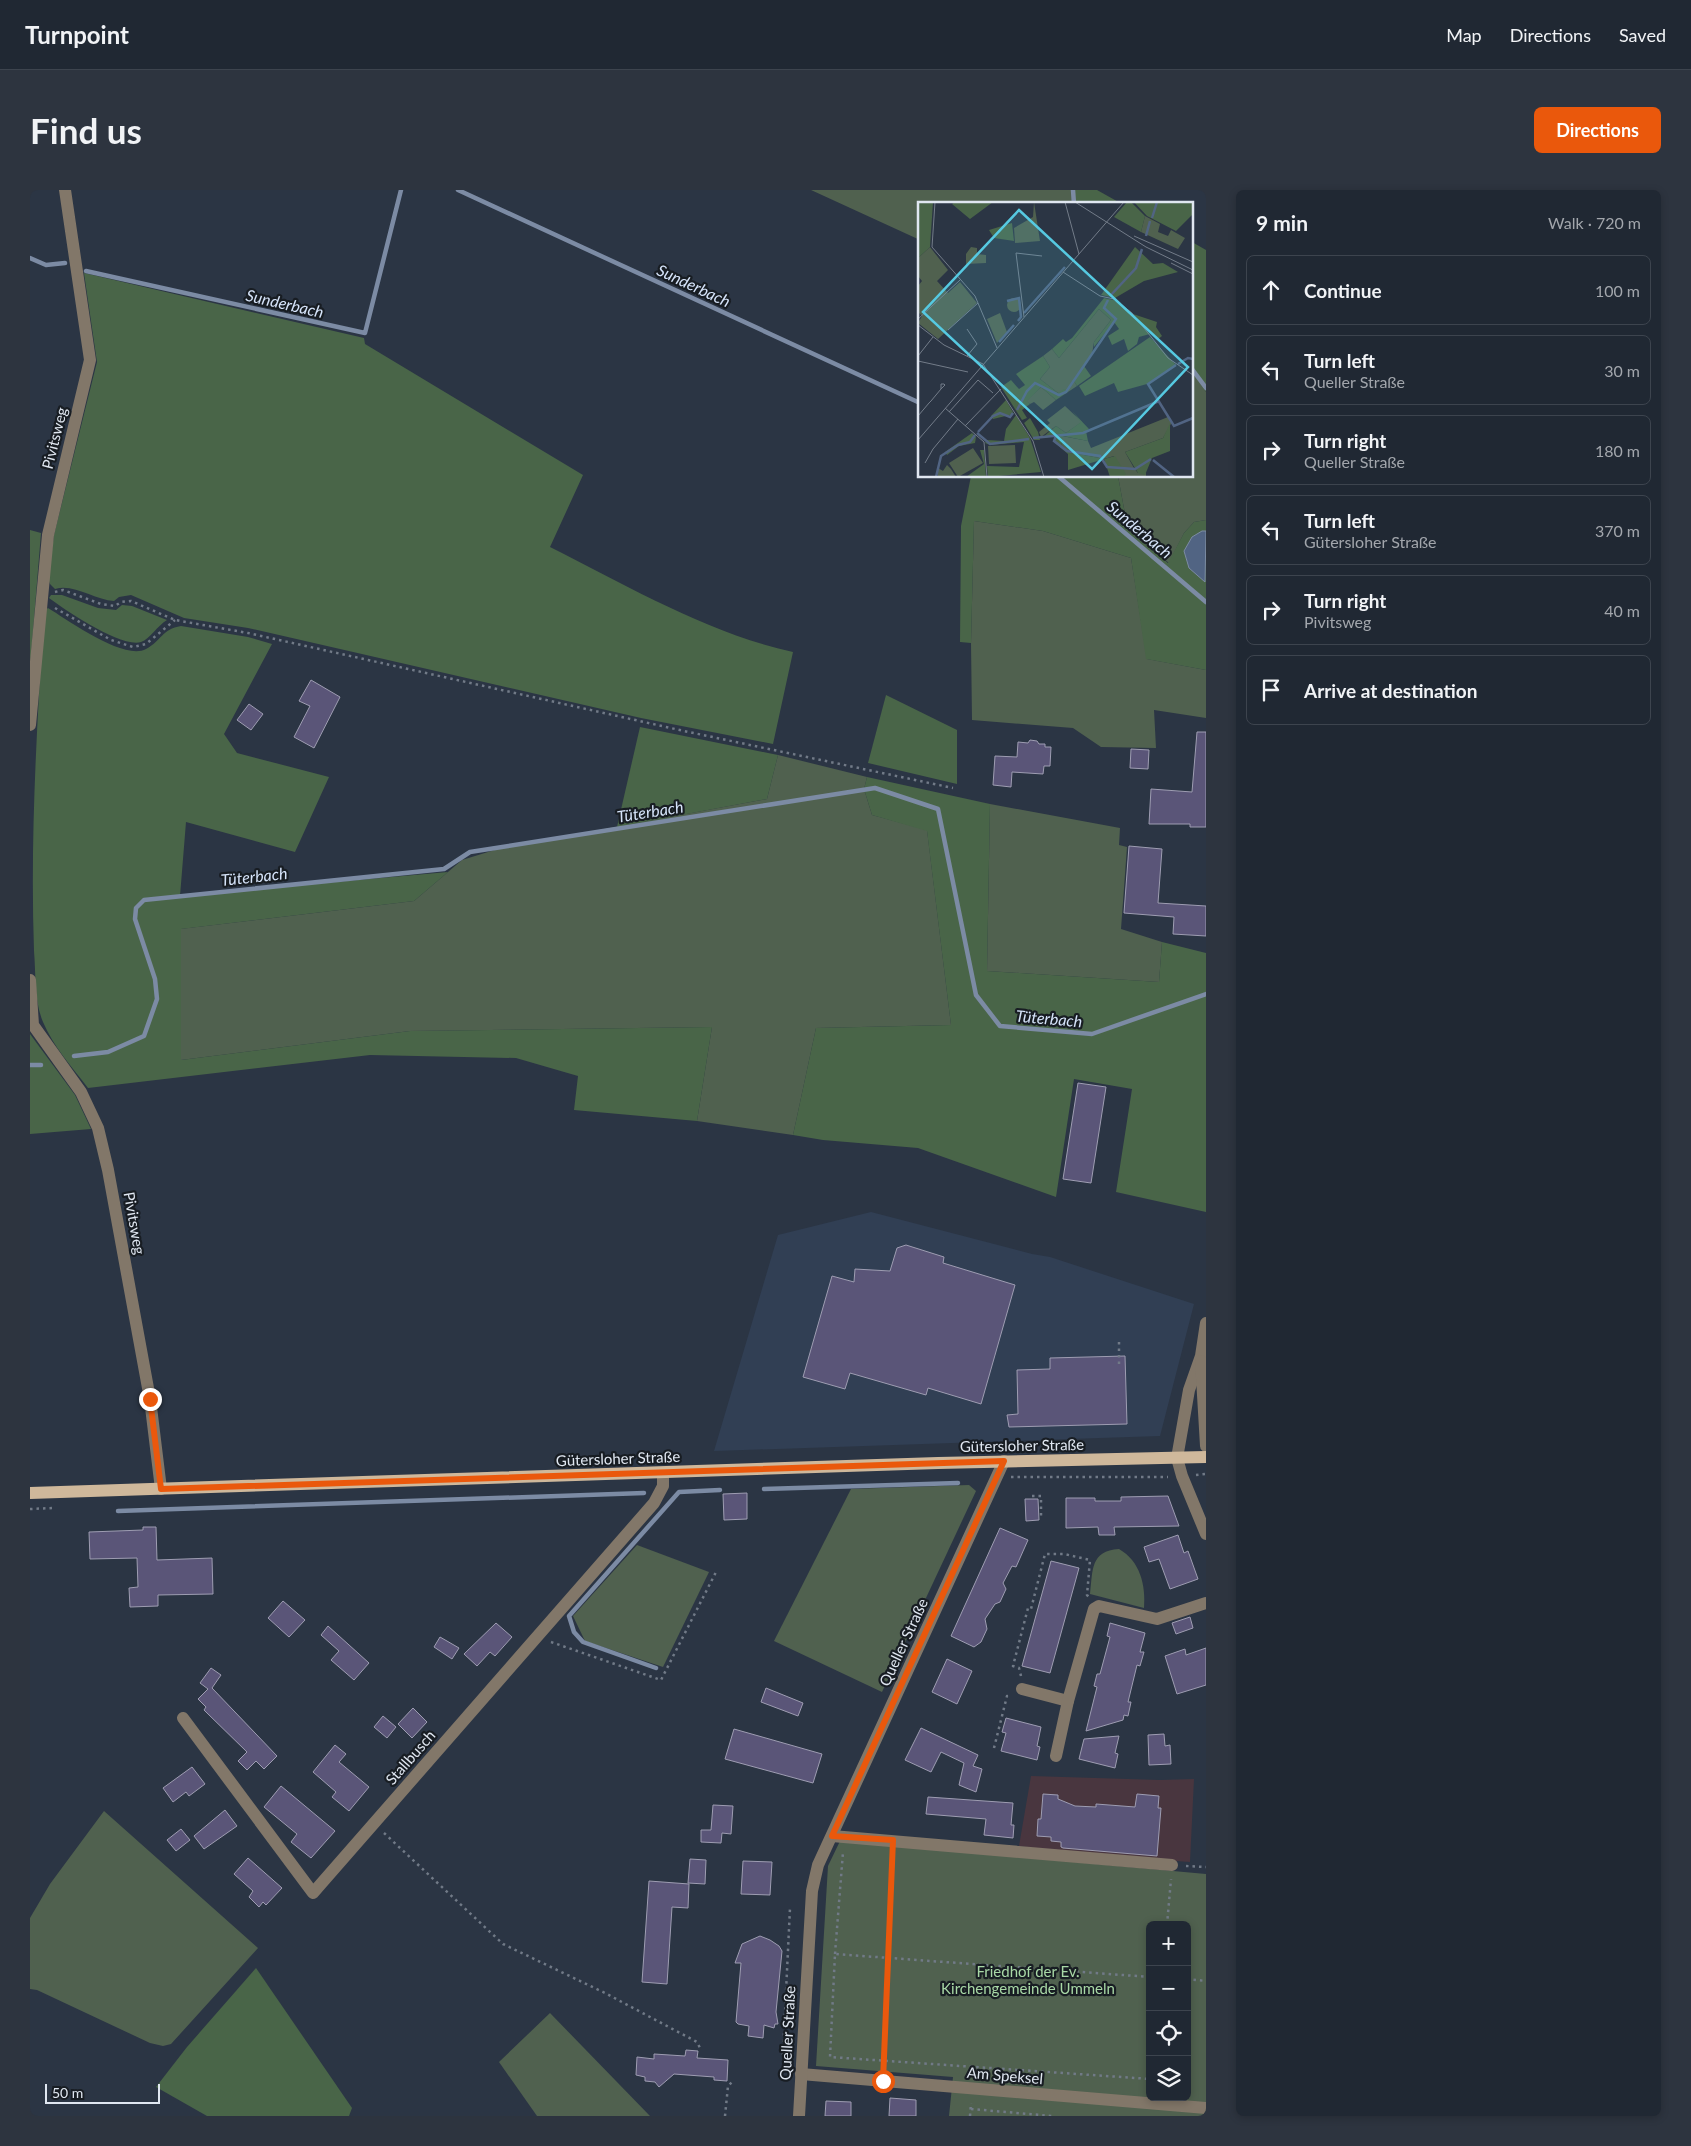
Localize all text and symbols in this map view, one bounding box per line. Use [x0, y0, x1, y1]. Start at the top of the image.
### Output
text: Turnpoint [25, 20, 129, 49]
text: Map [1446, 24, 1482, 46]
text: Directions [1510, 24, 1591, 46]
text: Saved [1619, 24, 1666, 46]
button: Directions [1534, 107, 1661, 153]
text: Find us [30, 109, 142, 151]
inset map [918, 202, 1194, 478]
text: 9 min [1256, 210, 1308, 235]
text: Walk · 720 m [1548, 213, 1641, 232]
water label: Sunderbach [654, 260, 734, 310]
icon: ahead [1257, 276, 1285, 304]
text: Continue [1304, 279, 1382, 302]
text: 100 m [1595, 281, 1640, 300]
water label: Sunderbach [244, 285, 326, 321]
text: Turn left [1304, 349, 1375, 372]
icon: left [1257, 356, 1285, 384]
text: 30 m [1604, 361, 1640, 380]
text: Queller Straße [1304, 372, 1405, 391]
street label: Pivitsweg [38, 405, 70, 471]
text: Turn right [1304, 429, 1386, 452]
icon: right [1257, 436, 1285, 464]
text: 180 m [1595, 441, 1640, 460]
text: Queller Straße [1304, 452, 1405, 471]
water label: Sunderbach [1104, 496, 1176, 562]
text: Turn left [1304, 509, 1375, 532]
icon: left [1257, 516, 1285, 544]
text: 370 m [1595, 521, 1640, 540]
text: Gütersloher Straße [1304, 532, 1437, 551]
text: Turn right [1304, 589, 1386, 612]
icon: right [1257, 596, 1285, 624]
text: 40 m [1604, 601, 1640, 620]
text: Pivitsweg [1304, 612, 1371, 631]
icon: arrive [1257, 676, 1285, 704]
text: Arrive at destination [1304, 679, 1477, 702]
water label: Tüterbach [616, 796, 684, 826]
water label: Tüterbach [220, 863, 288, 889]
water label: Tüterbach [1015, 1006, 1083, 1030]
street label: Pivitsweg [121, 1190, 149, 1256]
route end [139, 1388, 162, 1411]
street label: Gütersloher Straße [960, 1435, 1084, 1455]
street label: Gütersloher Straße [556, 1447, 680, 1469]
street label: Queller Straße [875, 1595, 931, 1689]
street label: Stallbusch [381, 1726, 439, 1788]
map controls [1146, 1921, 1191, 2101]
button: + [1146, 1921, 1191, 1966]
park label: Friedhof der Ev. Kirchengemeinde Ummeln [941, 1962, 1115, 1997]
button: − [1146, 1966, 1191, 2011]
street label: Queller Straße [776, 1985, 798, 2081]
button: locate [1146, 2011, 1191, 2056]
button: layers [1146, 2056, 1191, 2101]
street label: Am Speksel [966, 2063, 1044, 2087]
route start [872, 2070, 895, 2093]
scale bar [45, 2081, 160, 2104]
text: 50 m [52, 2084, 83, 2101]

